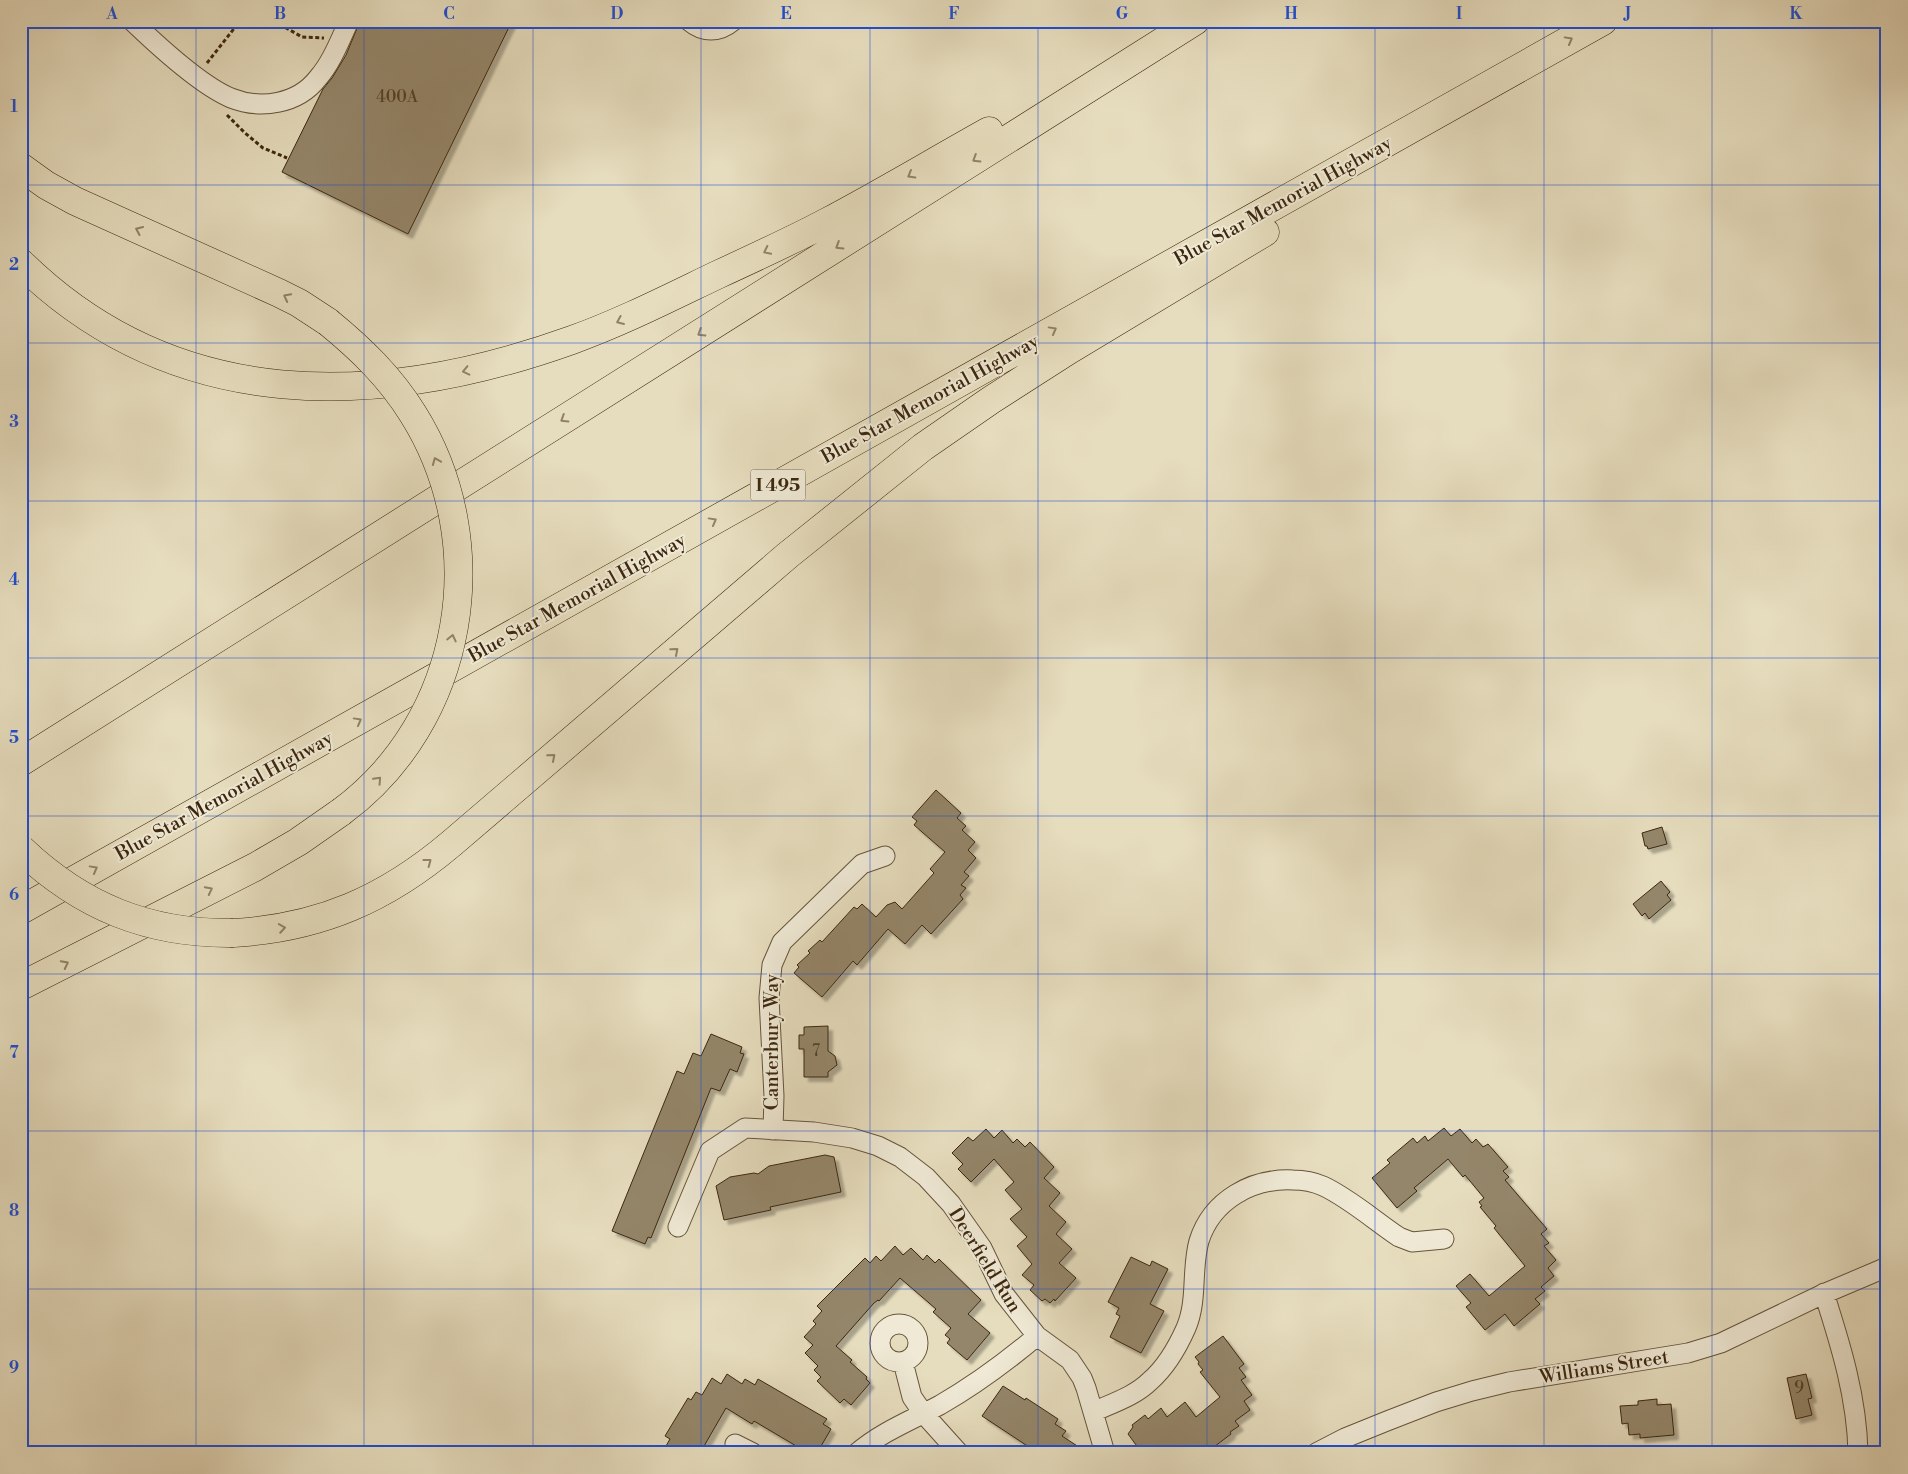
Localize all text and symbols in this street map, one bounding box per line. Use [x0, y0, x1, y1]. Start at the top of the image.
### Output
text: A [105, 4, 118, 24]
text: B [274, 4, 286, 24]
text: C [443, 4, 455, 24]
text: D [611, 4, 624, 24]
text: E [780, 4, 792, 24]
text: F [948, 4, 960, 24]
text: G [1116, 4, 1129, 24]
text: H [1284, 4, 1298, 24]
text: I [1456, 4, 1462, 24]
text: J [1623, 4, 1631, 24]
text: K [1790, 4, 1804, 24]
one-way arrow [1564, 37, 1573, 47]
house number: 400A [376, 87, 419, 107]
text: 1 [10, 97, 18, 117]
street label: Blue Star Memorial Highway [1169, 131, 1397, 271]
one-way arrow [973, 153, 982, 163]
one-way arrow [907, 169, 916, 179]
one-way arrow [135, 226, 144, 236]
one-way arrow [835, 240, 844, 249]
one-way arrow [763, 245, 772, 255]
text: 2 [9, 255, 19, 275]
one-way arrow [283, 293, 292, 303]
one-way arrow [616, 314, 625, 325]
one-way arrow [698, 326, 707, 336]
one-way arrow [1048, 326, 1057, 336]
street label: Blue Star Memorial Highway [816, 329, 1044, 469]
one-way arrow [462, 365, 470, 376]
text: 3 [9, 412, 19, 432]
one-way arrow [560, 413, 569, 423]
one-way arrow [432, 458, 442, 466]
road number: I 495 [750, 470, 806, 500]
one-way arrow [708, 517, 717, 527]
street label: Blue Star Memorial Highway [463, 528, 691, 668]
text: 4 [9, 570, 20, 590]
one-way arrow [446, 634, 456, 642]
one-way arrow [670, 648, 679, 657]
one-way arrow [353, 717, 362, 727]
street label: Blue Star Memorial Highway [110, 726, 338, 866]
text: 5 [9, 728, 19, 748]
one-way arrow [546, 754, 555, 763]
one-way arrow [372, 777, 381, 786]
one-way arrow [422, 859, 432, 868]
one-way arrow [89, 865, 98, 875]
text: 6 [9, 885, 19, 905]
one-way arrow [204, 886, 213, 896]
one-way arrow [278, 923, 286, 934]
one-way arrow [59, 960, 68, 970]
street label: Canterbury Way [760, 973, 784, 1110]
house number: 7 [812, 1041, 820, 1061]
text: 7 [9, 1043, 19, 1063]
text: 8 [9, 1201, 19, 1221]
street label: Deerfield Run [943, 1203, 1027, 1317]
street label: Williams Street [1537, 1345, 1671, 1389]
text: 9 [9, 1358, 19, 1378]
house number: 9 [1794, 1378, 1804, 1398]

